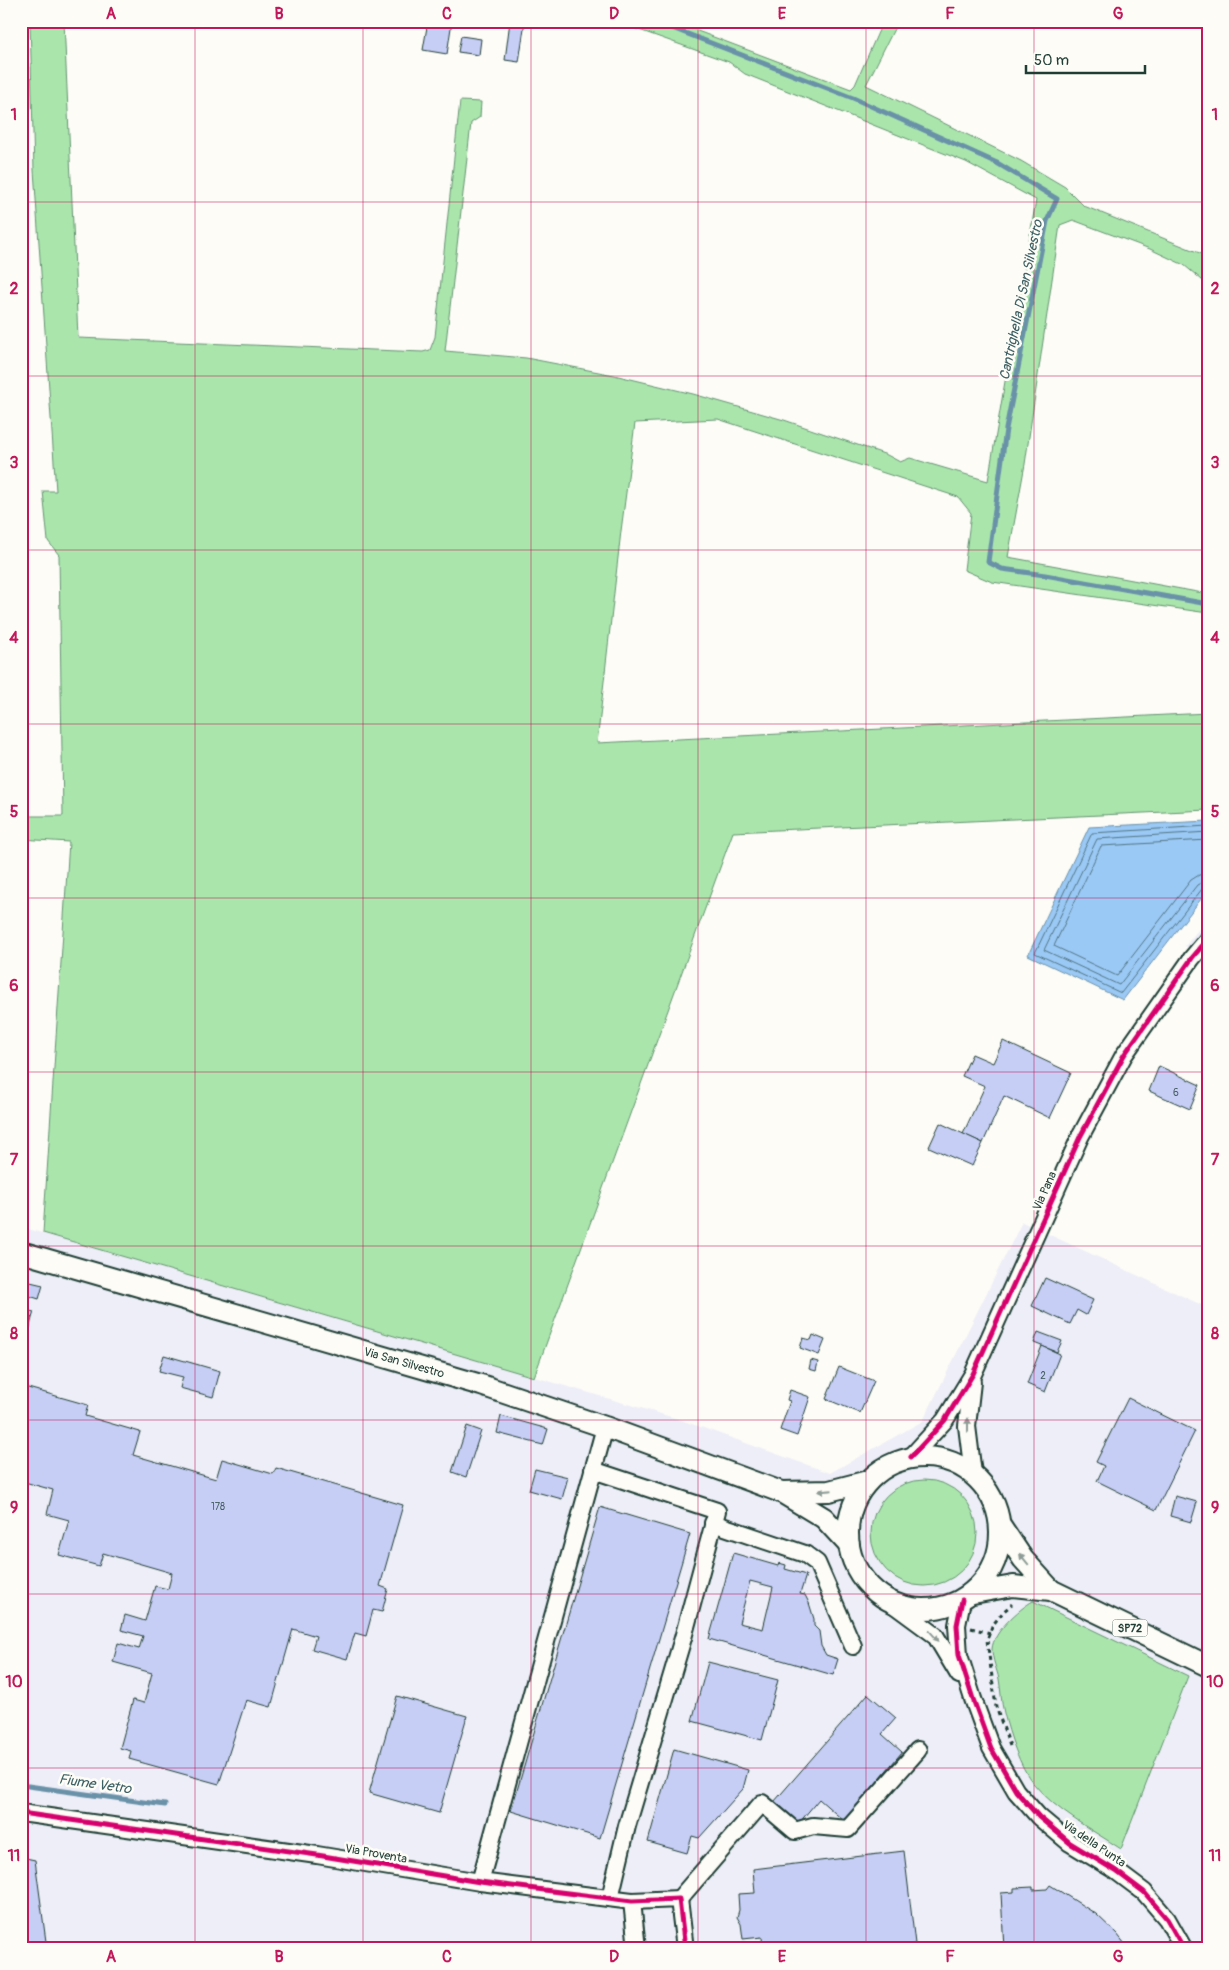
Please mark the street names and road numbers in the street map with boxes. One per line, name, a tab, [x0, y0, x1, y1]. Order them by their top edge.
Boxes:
street label: Via Pana	[1030, 1169, 1060, 1213]
street label: Via San Silvestro	[362, 1344, 447, 1382]
road number: SP72	[1112, 1620, 1148, 1636]
street label: Via della Punta	[1060, 1817, 1129, 1871]
street label: Via Proventa	[344, 1841, 409, 1867]

